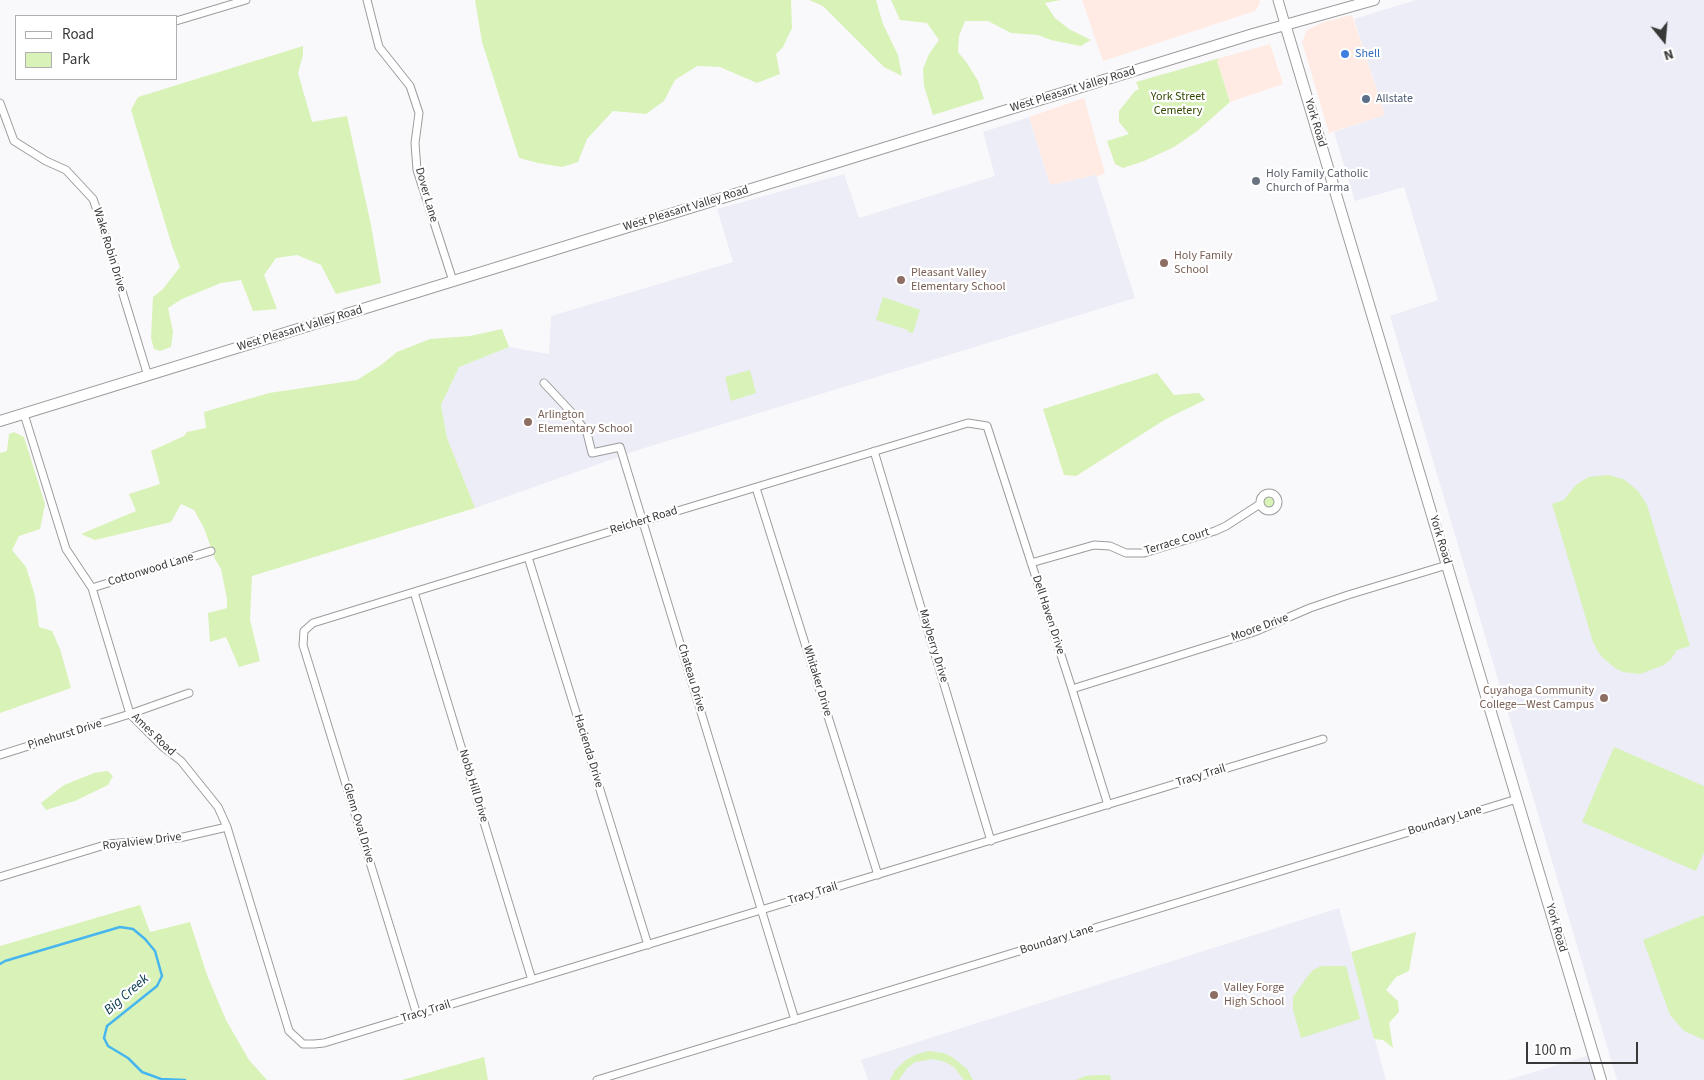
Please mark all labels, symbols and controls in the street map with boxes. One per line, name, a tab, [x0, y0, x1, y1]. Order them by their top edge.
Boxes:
legend	[15, 15, 178, 80]
north arrow	[1639, 15, 1689, 65]
text: Road	[62, 24, 94, 45]
text: N	[1661, 43, 1676, 65]
place label: Shell	[1355, 47, 1380, 61]
marker: Shell	[1339, 48, 1351, 60]
text: Park	[62, 49, 90, 70]
street label: West Pleasant Valley Road	[1009, 64, 1137, 116]
park label: York Street Cemetery	[1151, 90, 1205, 118]
place label: Allstate	[1376, 92, 1413, 106]
marker: Allstate	[1360, 93, 1372, 105]
street label: York Road	[1301, 97, 1329, 149]
street label: Dover Lane	[411, 166, 441, 224]
place label: Holy Family Catholic Church of Parma	[1266, 167, 1368, 195]
marker: Holy Family Catholic Church of Parma	[1250, 175, 1262, 187]
street label: West Pleasant Valley Road	[622, 183, 750, 235]
street label: Wake Robin Drive	[89, 206, 129, 294]
place label: Holy Family School	[1174, 249, 1233, 277]
marker: Holy Family School	[1158, 257, 1170, 269]
place label: Pleasant Valley Elementary School	[911, 266, 1006, 294]
marker: Pleasant Valley Elementary School	[895, 274, 907, 286]
street label: West Pleasant Valley Road	[236, 303, 364, 355]
place label: Arlington Elementary School	[538, 408, 633, 436]
marker: Arlington Elementary School	[522, 416, 534, 428]
street label: Reichert Road	[608, 504, 680, 538]
street label: York Road	[1426, 514, 1454, 566]
street label: Terrace Court	[1143, 525, 1211, 559]
street label: Cottonwood Lane	[106, 550, 196, 590]
street label: Dell Haven Drive	[1028, 574, 1068, 656]
street label: Mayberry Drive	[915, 608, 951, 684]
street label: Moore Drive	[1229, 611, 1291, 645]
street label: Chateau Drive	[674, 642, 708, 714]
street label: Whitaker Drive	[799, 644, 835, 718]
place label: Cuyahoga Community College—West Campus	[1480, 684, 1594, 712]
marker: Cuyahoga Community College—West Campus	[1598, 692, 1610, 704]
street label: Ames Road	[128, 711, 178, 759]
street label: Hacienda Drive	[570, 713, 606, 789]
street label: Pinehurst Drive	[26, 717, 104, 753]
street label: Nobb Hill Drive	[455, 748, 491, 824]
street label: Tracy Trail	[1174, 762, 1228, 790]
street label: Glenn Oval Drive	[339, 781, 377, 865]
street label: Boundary Lane	[1406, 803, 1484, 839]
street label: Royalview Drive	[102, 830, 182, 854]
street label: Tracy Trail	[786, 880, 840, 908]
street label: York Road	[1542, 902, 1570, 954]
street label: Boundary Lane	[1018, 922, 1096, 958]
water label: Big Creek	[101, 971, 153, 1019]
place label: Valley Forge High School	[1224, 981, 1284, 1009]
marker: Valley Forge High School	[1208, 989, 1220, 1001]
street label: Tracy Trail	[399, 998, 453, 1026]
scale bar	[1529, 1032, 1642, 1064]
text: 100 m	[1534, 1040, 1572, 1061]

